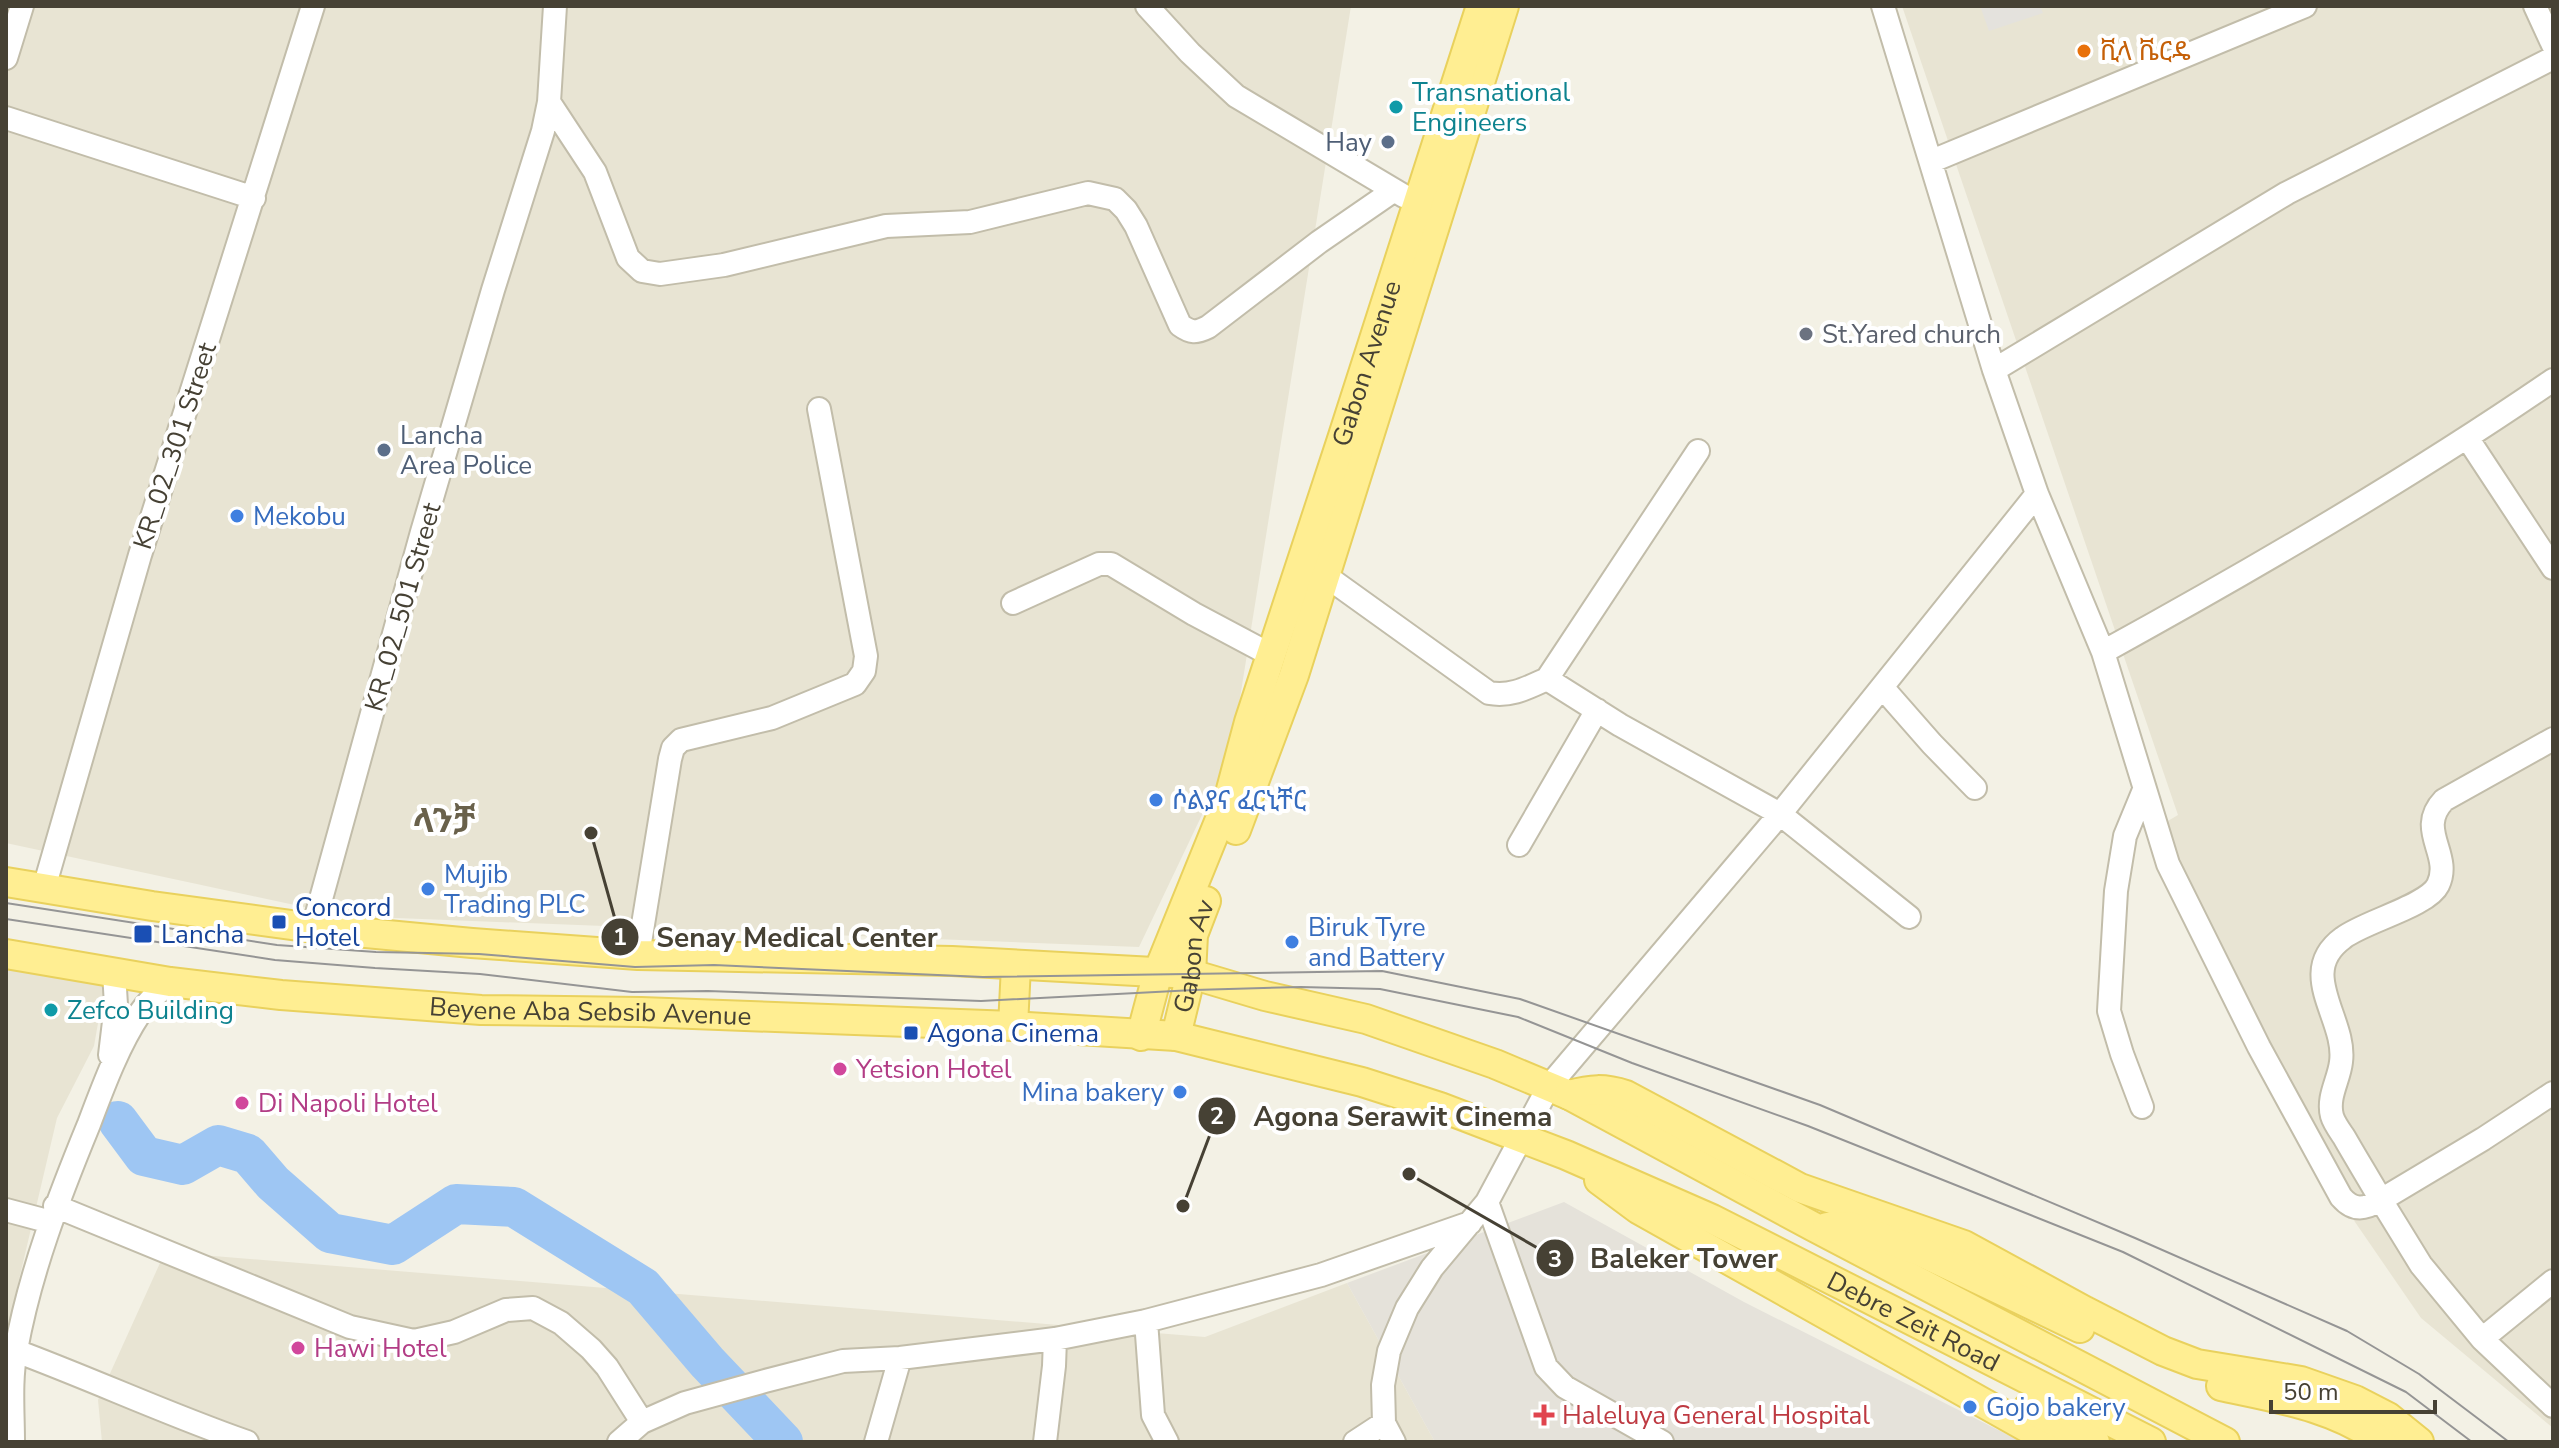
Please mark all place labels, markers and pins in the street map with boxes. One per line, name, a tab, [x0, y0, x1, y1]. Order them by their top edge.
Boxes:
place label: ቪላ ቬርዴ	[2100, 34, 2191, 69]
marker: ቪላ ቬርዴ	[2075, 42, 2093, 60]
place label: Transnational Engineers	[1412, 75, 1571, 140]
marker: Transnational Engineers	[1387, 98, 1405, 116]
place label: Hay	[1325, 125, 1373, 160]
marker: Hay	[1379, 133, 1397, 151]
place label: St.Yared church	[1822, 317, 2001, 352]
marker: St.Yared church	[1797, 325, 1815, 343]
place label: Lancha Area Police	[400, 418, 532, 483]
marker: Lancha Area Police	[375, 441, 393, 459]
place label: Mekobu	[253, 499, 346, 534]
marker: Mekobu	[228, 507, 246, 525]
place label: ሶልያና ፈርኒቸር	[1172, 783, 1306, 818]
marker: ሶልያና ፈርኒቸር	[1147, 791, 1165, 809]
place label: Mujib Trading PLC	[444, 857, 586, 922]
marker: Mujib Trading PLC	[419, 880, 437, 898]
place label: Concord Hotel	[295, 890, 391, 955]
place label: Biruk Tyre and Battery	[1308, 910, 1445, 975]
callout: Senay Medical Center	[600, 911, 953, 963]
marker: Concord Hotel	[270, 913, 288, 931]
place label: Lancha	[161, 917, 244, 952]
marker: Lancha	[132, 923, 154, 945]
marker: Biruk Tyre and Battery	[1283, 933, 1301, 951]
place label: Zefco Building	[67, 993, 234, 1028]
marker: Zefco Building	[42, 1001, 60, 1019]
place label: Agona Cinema	[927, 1016, 1099, 1051]
marker: Agona Cinema	[902, 1024, 920, 1042]
place label: Yetsion Hotel	[855, 1052, 1012, 1087]
marker: Yetsion Hotel	[831, 1060, 849, 1078]
place label: Mina bakery	[1022, 1075, 1165, 1110]
marker: Mina bakery	[1171, 1083, 1189, 1101]
place label: Di Napoli Hotel	[258, 1086, 438, 1121]
callout: Agona Serawit Cinema	[1197, 1090, 1568, 1142]
marker: Di Napoli Hotel	[233, 1094, 251, 1112]
callout: Baleker Tower	[1535, 1232, 1794, 1284]
place label: Hawi Hotel	[314, 1331, 447, 1366]
marker: Hawi Hotel	[289, 1339, 307, 1357]
place label: Gojo bakery	[1986, 1390, 2126, 1425]
place label: Haleluya General Hospital	[1562, 1398, 1870, 1433]
marker: Gojo bakery	[1961, 1398, 1979, 1416]
marker: Haleluya General Hospital	[1533, 1404, 1555, 1426]

